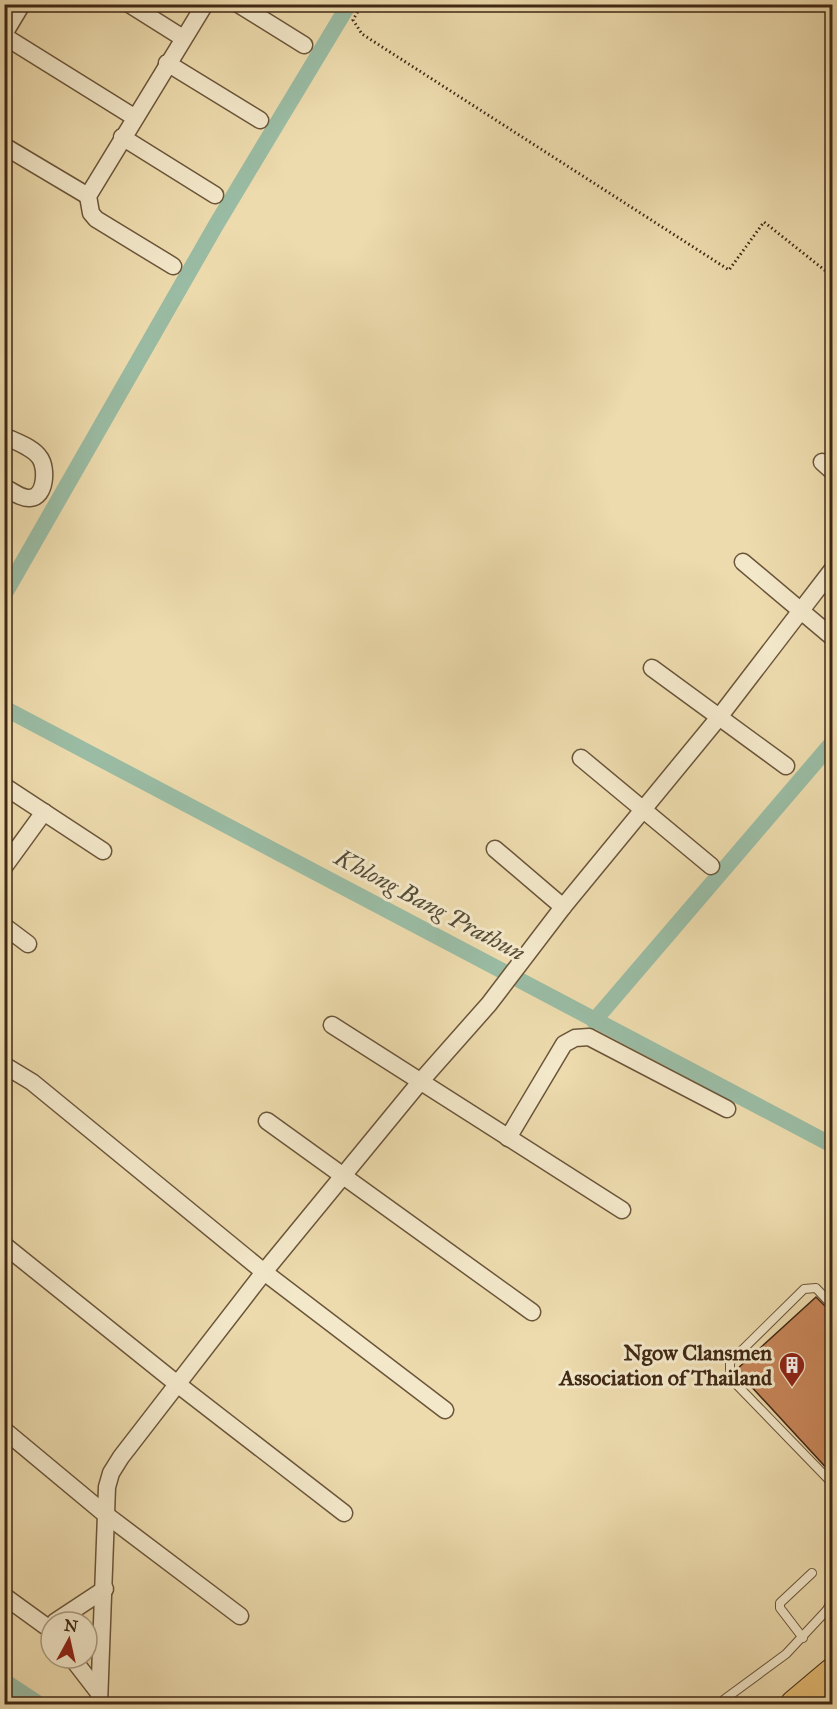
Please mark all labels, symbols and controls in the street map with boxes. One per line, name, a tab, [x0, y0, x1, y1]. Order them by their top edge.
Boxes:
water label: Khlong Bang Prathun	[329, 842, 531, 968]
place label: Ngow Clansmen Association of Thailand	[557, 1339, 773, 1391]
building icon: Ngow Clansmen Association of Thailand	[777, 1350, 807, 1388]
north arrow	[39, 1610, 99, 1670]
text: N	[63, 1615, 79, 1636]

